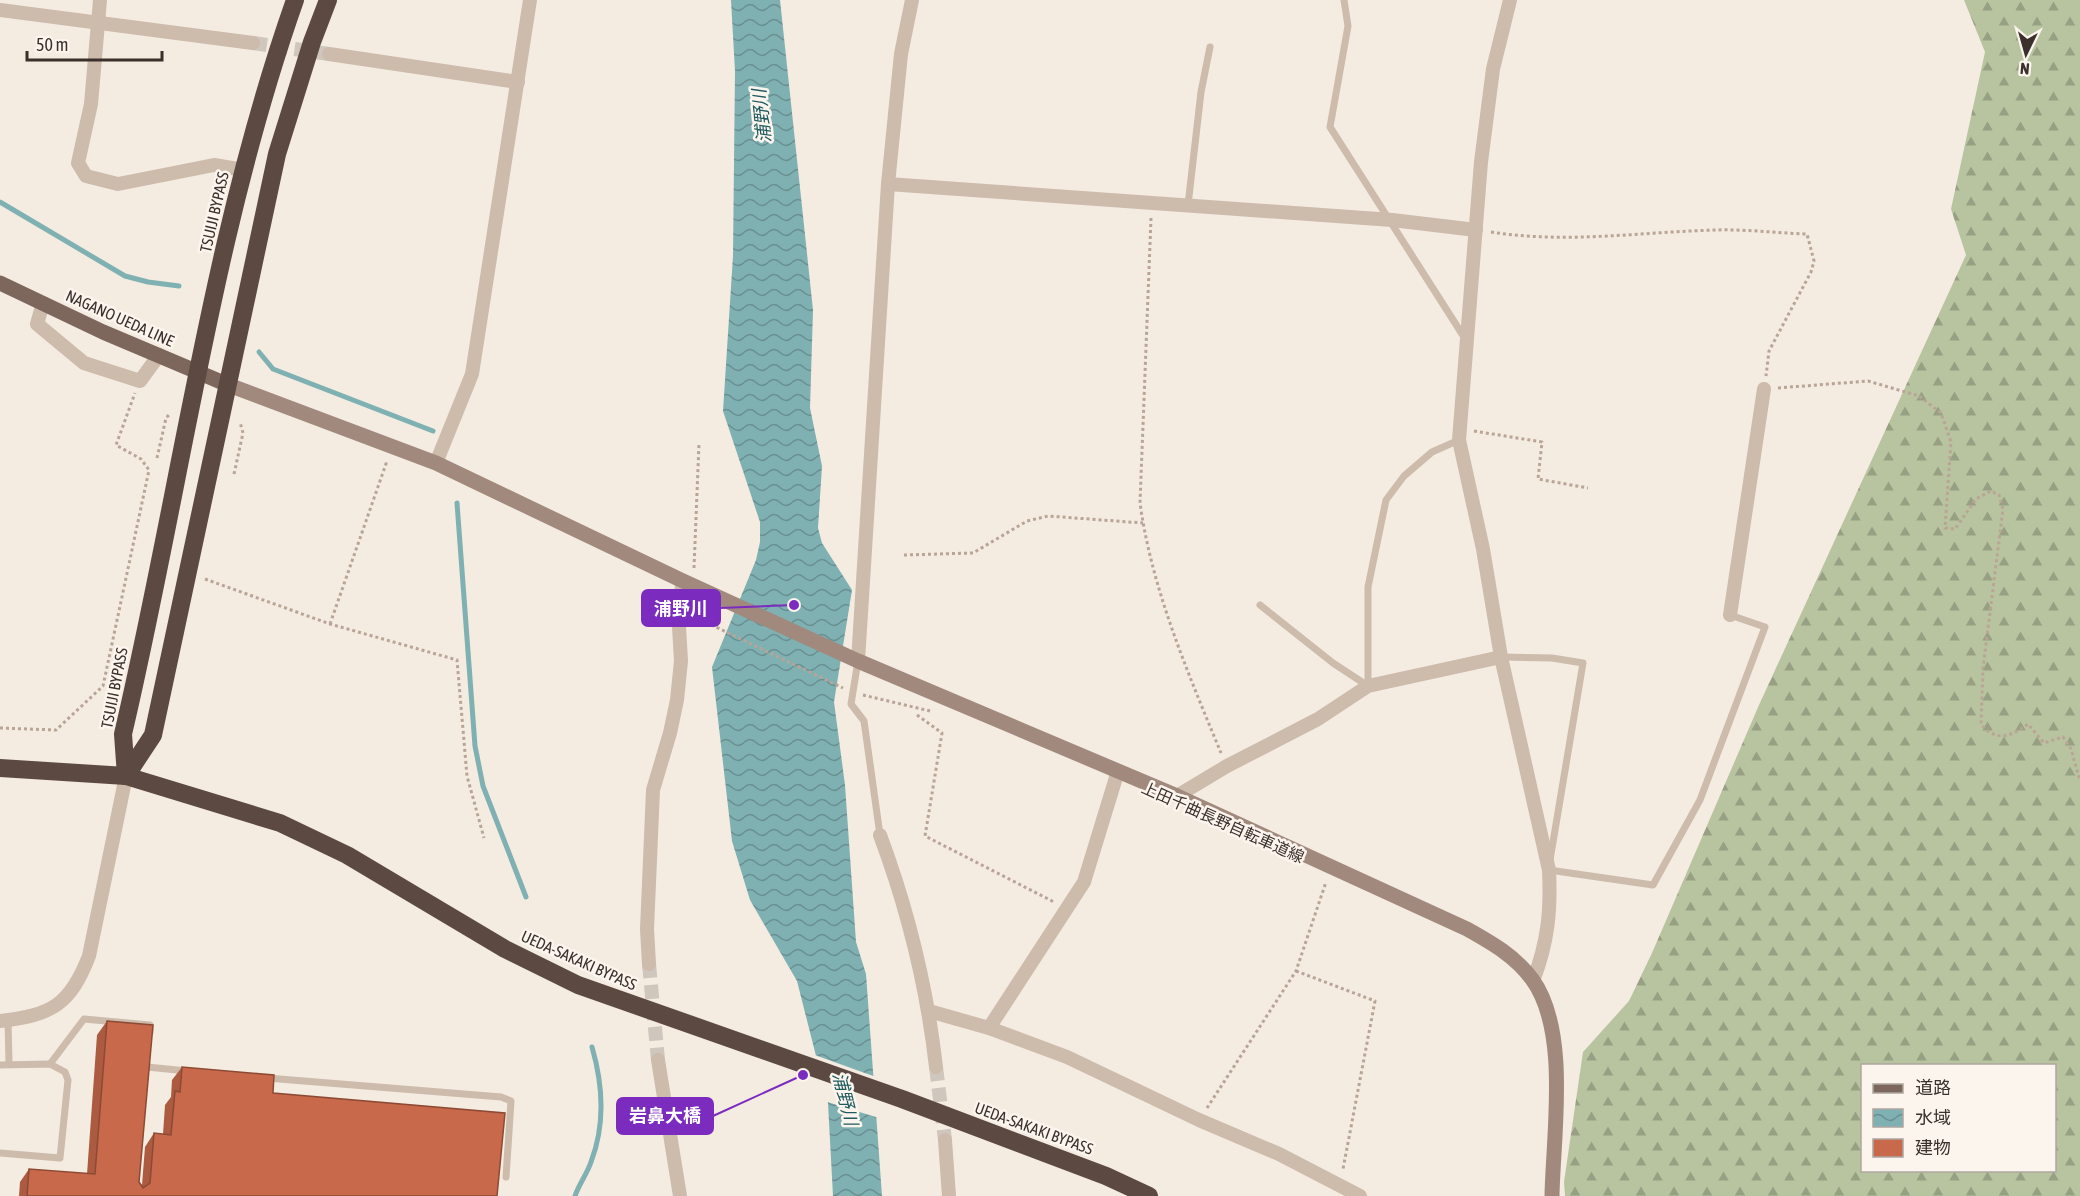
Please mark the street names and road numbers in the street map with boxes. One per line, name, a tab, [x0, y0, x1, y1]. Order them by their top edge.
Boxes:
street label: TSUIJI BYPASS	[196, 170, 232, 254]
street label: NAGANO UEDA LINE	[63, 286, 177, 350]
street label: TSUIJI BYPASS	[97, 646, 131, 730]
street label: 上田千曲長野自転車道線	[1139, 778, 1307, 866]
street label: UEDA-SAKAKI BYPASS	[518, 926, 640, 994]
street label: UEDA-SAKAKI BYPASS	[972, 1098, 1096, 1158]

